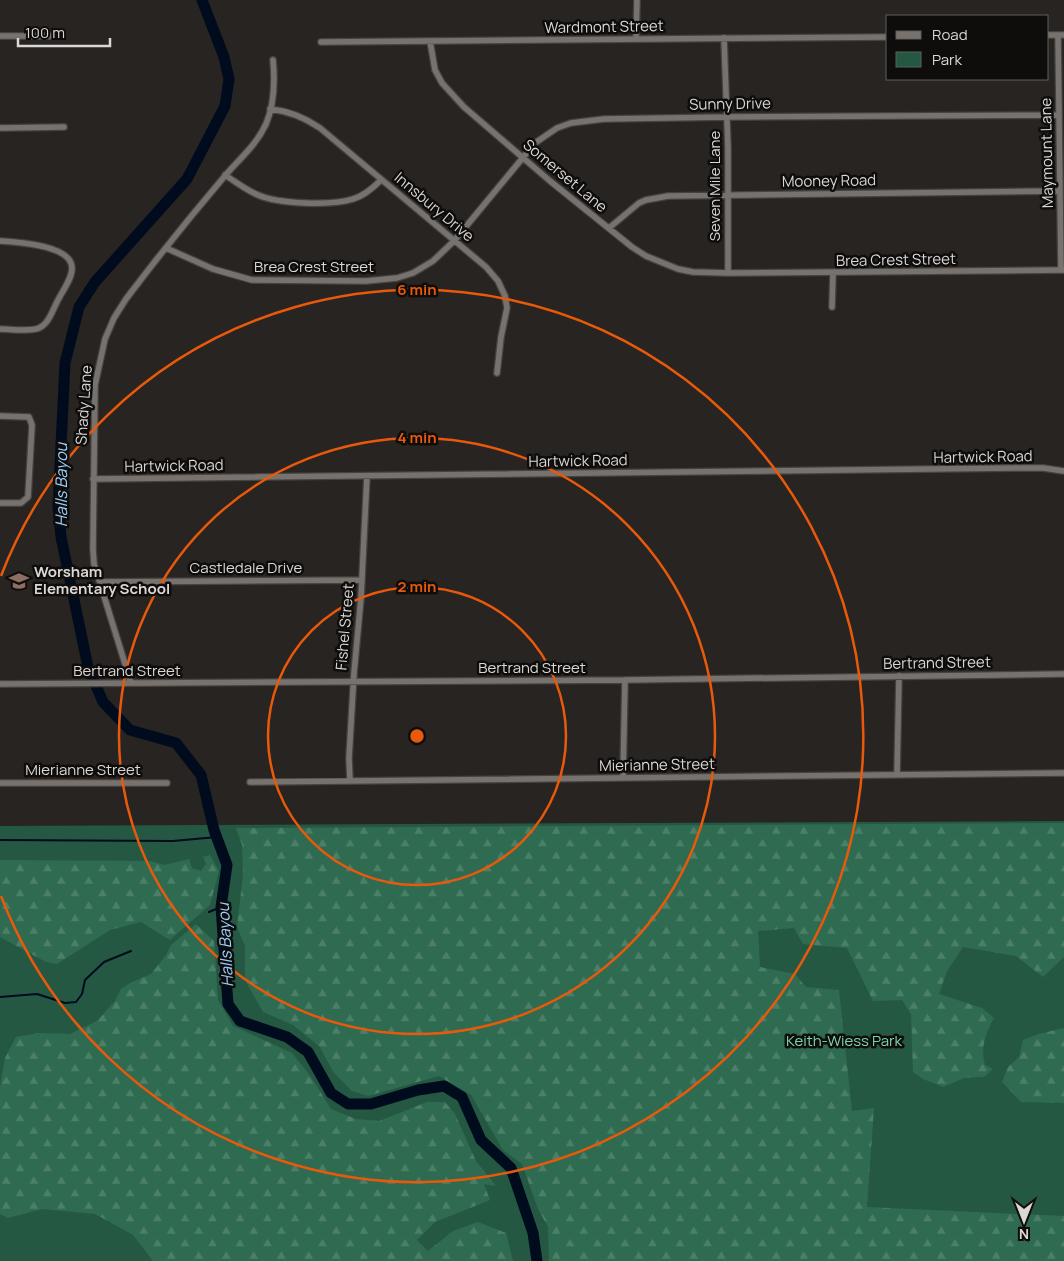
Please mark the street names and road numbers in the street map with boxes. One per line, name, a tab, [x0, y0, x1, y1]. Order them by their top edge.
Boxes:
street label: Wardmont Street	[544, 15, 664, 38]
street label: Sunny Drive	[689, 92, 771, 115]
street label: Maymount Lane	[1035, 97, 1058, 208]
street label: Seven Mile Lane	[704, 131, 725, 241]
street label: Somerset Lane	[519, 134, 612, 217]
street label: Innsbury Drive	[390, 167, 479, 246]
street label: Mooney Road	[782, 169, 876, 192]
street label: Brea Crest Street	[836, 248, 956, 271]
street label: Brea Crest Street	[254, 256, 374, 277]
street label: Shady Lane	[70, 364, 97, 446]
street label: Hartwick Road	[933, 445, 1033, 468]
street label: Hartwick Road	[528, 449, 628, 472]
street label: Hartwick Road	[124, 454, 224, 477]
street label: Castledale Drive	[190, 557, 303, 578]
street label: Fishel Street	[330, 583, 359, 671]
street label: Bertrand Street	[883, 651, 991, 674]
street label: Bertrand Street	[478, 657, 586, 678]
street label: Bertrand Street	[73, 660, 181, 681]
street label: Mierianne Street	[599, 753, 715, 776]
street label: Mierianne Street	[25, 759, 141, 780]

